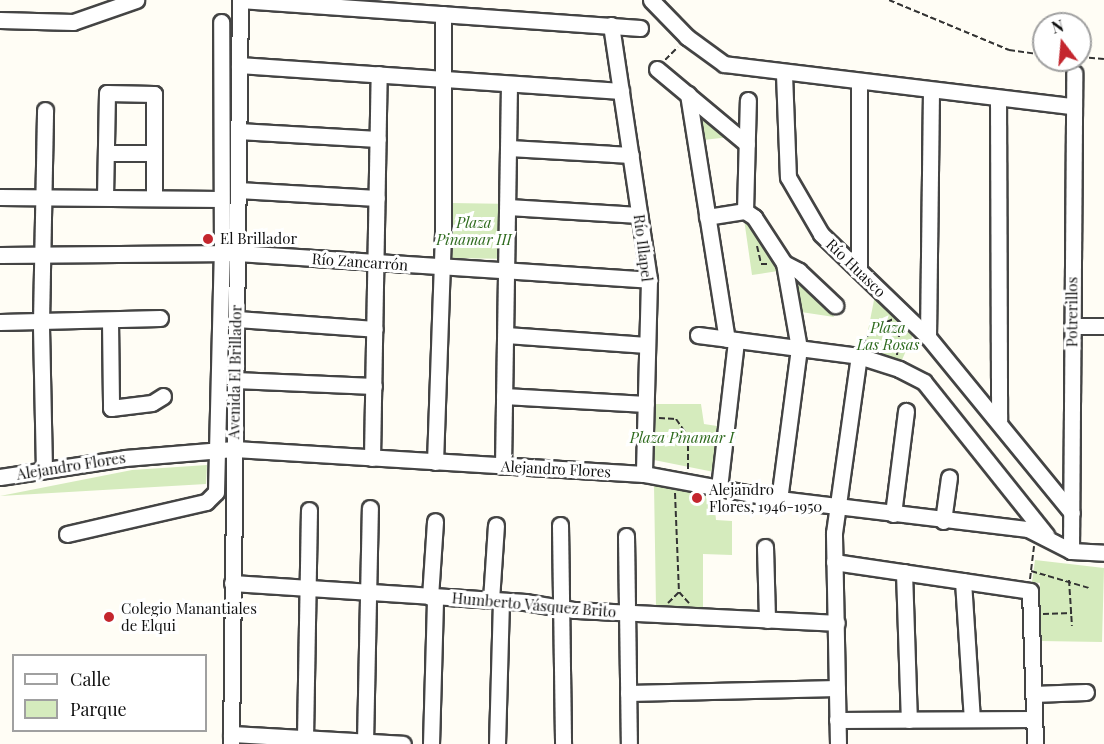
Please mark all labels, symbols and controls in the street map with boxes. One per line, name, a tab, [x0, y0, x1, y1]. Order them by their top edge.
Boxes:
north arrow	[1032, 12, 1092, 72]
text: N	[1049, 14, 1066, 38]
park label: Plaza Pinamar III	[436, 213, 512, 248]
street label: Río Illapel	[630, 213, 656, 283]
place label: El Brillador	[220, 230, 297, 248]
marker: El Brillador	[201, 232, 215, 246]
street label: Río Huasco	[823, 235, 889, 301]
street label: Río Zancarrón	[311, 250, 409, 274]
street label: Potrerillos	[1063, 277, 1081, 347]
street label: Avenida El Brillador	[225, 305, 245, 439]
park label: Plaza Las Rosas	[857, 318, 919, 353]
park label: Plaza Pinamar I	[630, 429, 734, 447]
street label: Alejandro Flores	[15, 448, 127, 484]
street label: Alejandro Flores	[501, 457, 611, 481]
place label: Alejandro Flores, 1946-1950	[709, 480, 822, 515]
marker: Alejandro Flores, 1946-1950	[690, 491, 704, 505]
street label: Humberto Vásquez Brito	[451, 589, 617, 621]
place label: Colegio Manantiales de Elqui	[121, 599, 257, 634]
marker: Colegio Manantiales de Elqui	[102, 610, 116, 624]
legend	[12, 654, 207, 732]
text: Calle	[70, 667, 111, 691]
text: Parque	[70, 697, 127, 721]

